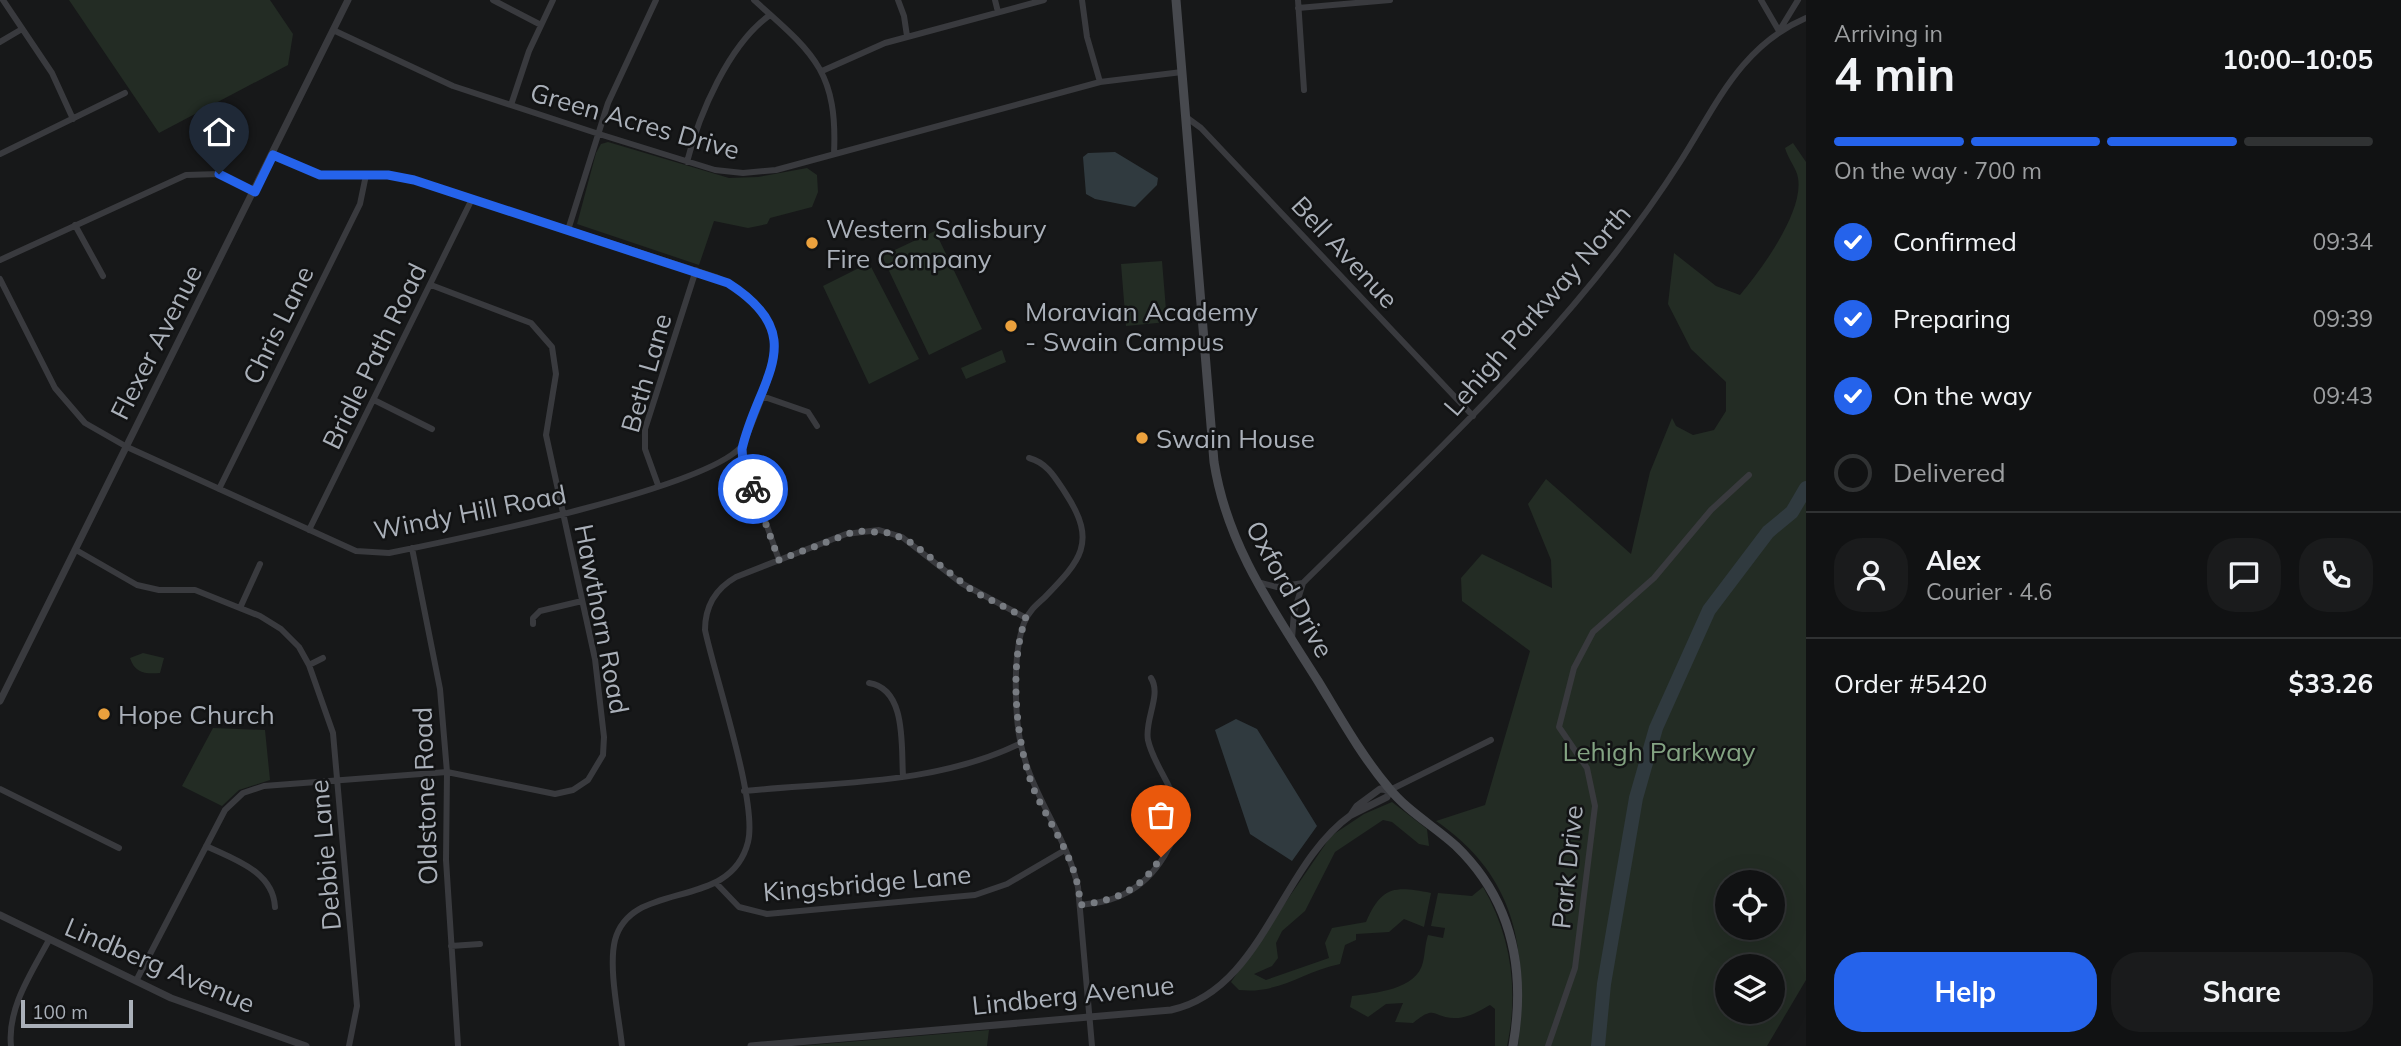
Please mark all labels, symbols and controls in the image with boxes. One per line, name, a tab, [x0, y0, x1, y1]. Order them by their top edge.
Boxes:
text: Arriving in	[1834, 19, 1943, 48]
text: 10:00–10:05	[2222, 43, 2373, 76]
text: 4 min	[1834, 45, 1955, 103]
street label: Green Acres Drive	[526, 75, 744, 167]
pin	[189, 102, 249, 174]
icon: home	[200, 113, 238, 151]
text: On the way · 700 m	[1834, 156, 2042, 185]
street label: Bell Avenue	[1285, 189, 1405, 315]
street label: Lehigh Parkway North	[1436, 198, 1638, 422]
place label: Western Salisbury Fire Company	[826, 212, 1047, 275]
icon: check	[1834, 223, 1872, 261]
text: Confirmed	[1893, 225, 2017, 258]
text: 09:34	[2313, 227, 2373, 256]
marker: Western Salisbury Fire Company	[804, 235, 820, 251]
street label: Bridle Path Road	[315, 258, 433, 454]
street label: Flexer Avenue	[103, 259, 209, 425]
street label: Chris Lane	[235, 260, 321, 390]
place label: Moravian Academy - Swain Campus	[1025, 295, 1258, 358]
icon: check	[1834, 300, 1872, 338]
text: Preparing	[1893, 302, 2011, 335]
text: 09:39	[2313, 304, 2373, 333]
street label: Beth Lane	[613, 310, 679, 436]
marker: Moravian Academy - Swain Campus	[1003, 318, 1019, 334]
icon: check	[1834, 377, 1872, 415]
text: On the way	[1893, 379, 2032, 412]
text: 09:43	[2313, 381, 2373, 410]
place label: Swain House	[1156, 422, 1315, 455]
marker: Swain House	[1134, 430, 1150, 446]
courier	[718, 454, 788, 524]
text: Delivered	[1893, 456, 2006, 489]
icon: bike	[734, 470, 772, 508]
street label: Windy Hill Road	[371, 477, 569, 547]
street label: Oxford Drive	[1239, 515, 1341, 663]
street label: Hawthorn Road	[567, 521, 637, 717]
button: person	[1834, 538, 1908, 612]
button: chat	[2207, 538, 2281, 612]
button: phone	[2299, 538, 2373, 612]
text: Alex	[1926, 544, 1981, 577]
text: Courier · 4.6	[1926, 577, 2052, 606]
text: Order #5420	[1834, 667, 1987, 700]
text: $33.26	[2289, 667, 2373, 700]
place label: Hope Church	[118, 698, 275, 731]
marker: Hope Church	[96, 706, 112, 722]
street label: Oldstone Road	[405, 706, 445, 886]
park label: Lehigh Parkway	[1562, 735, 1756, 768]
street label: Debbie Lane	[302, 778, 348, 932]
pin	[1131, 785, 1191, 857]
icon: bag	[1142, 796, 1180, 834]
street label: Park Drive	[1544, 803, 1590, 931]
street label: Kingsbridge Lane	[761, 857, 973, 909]
map controls	[1715, 870, 1785, 1024]
button: locate	[1715, 870, 1785, 940]
street label: Lindberg Avenue	[60, 910, 260, 1020]
button: Help	[1834, 952, 2097, 1032]
button: Share	[2111, 952, 2373, 1032]
button: layers	[1715, 954, 1785, 1024]
street label: Lindberg Avenue	[970, 968, 1176, 1022]
scale bar	[21, 997, 133, 1029]
text: 100 m	[32, 1000, 88, 1024]

